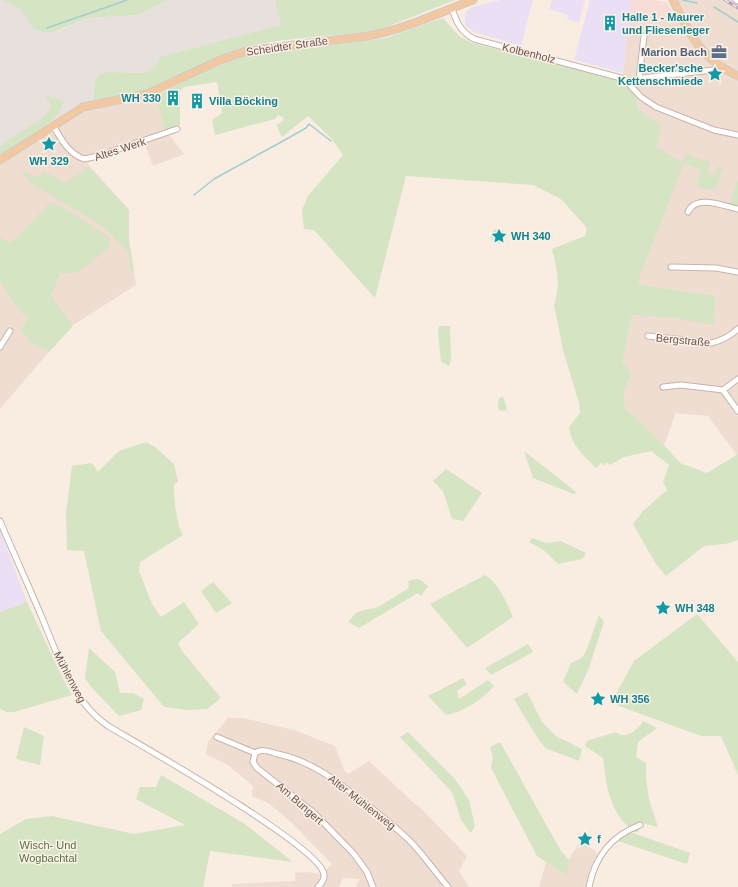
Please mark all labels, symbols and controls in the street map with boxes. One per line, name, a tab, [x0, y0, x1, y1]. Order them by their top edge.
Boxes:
place label: Halle 1 - Maurer und Fliesenleger	[622, 11, 710, 36]
building icon: Halle 1 - Maurer und Fliesenleger	[601, 14, 619, 32]
street label: Scheidter Straße	[245, 34, 329, 58]
street label: Kolbenholz	[501, 41, 557, 65]
office icon: Marion Bach	[710, 43, 728, 61]
place label: Marion Bach	[641, 46, 707, 58]
place label: Becker'sche Kettenschmiede	[618, 62, 703, 87]
place icon: Becker'sche Kettenschmiede	[706, 65, 724, 83]
building icon: WH 330	[164, 89, 182, 107]
place label: WH 330	[121, 92, 161, 104]
building icon: Villa Böcking	[188, 92, 206, 110]
place label: Villa Böcking	[209, 95, 278, 107]
place icon: WH 329	[40, 135, 58, 153]
street label: Altes Werk	[93, 135, 148, 163]
place label: WH 329	[29, 155, 69, 167]
place icon: WH 340	[490, 227, 508, 245]
place label: WH 340	[511, 230, 551, 242]
street label: Bergstraße	[655, 332, 711, 348]
place icon: WH 348	[654, 599, 672, 617]
place label: WH 348	[675, 602, 715, 614]
street label: Mühlenweg	[51, 649, 89, 705]
place icon: WH 356	[589, 690, 607, 708]
place label: WH 356	[610, 693, 650, 705]
street label: Alter Mühlenweg	[326, 772, 398, 832]
street label: Am Bungert	[274, 779, 326, 827]
place icon: f	[576, 830, 594, 848]
place label: f	[597, 833, 601, 845]
park label: Wisch- Und Wogbachtal	[19, 839, 77, 864]

